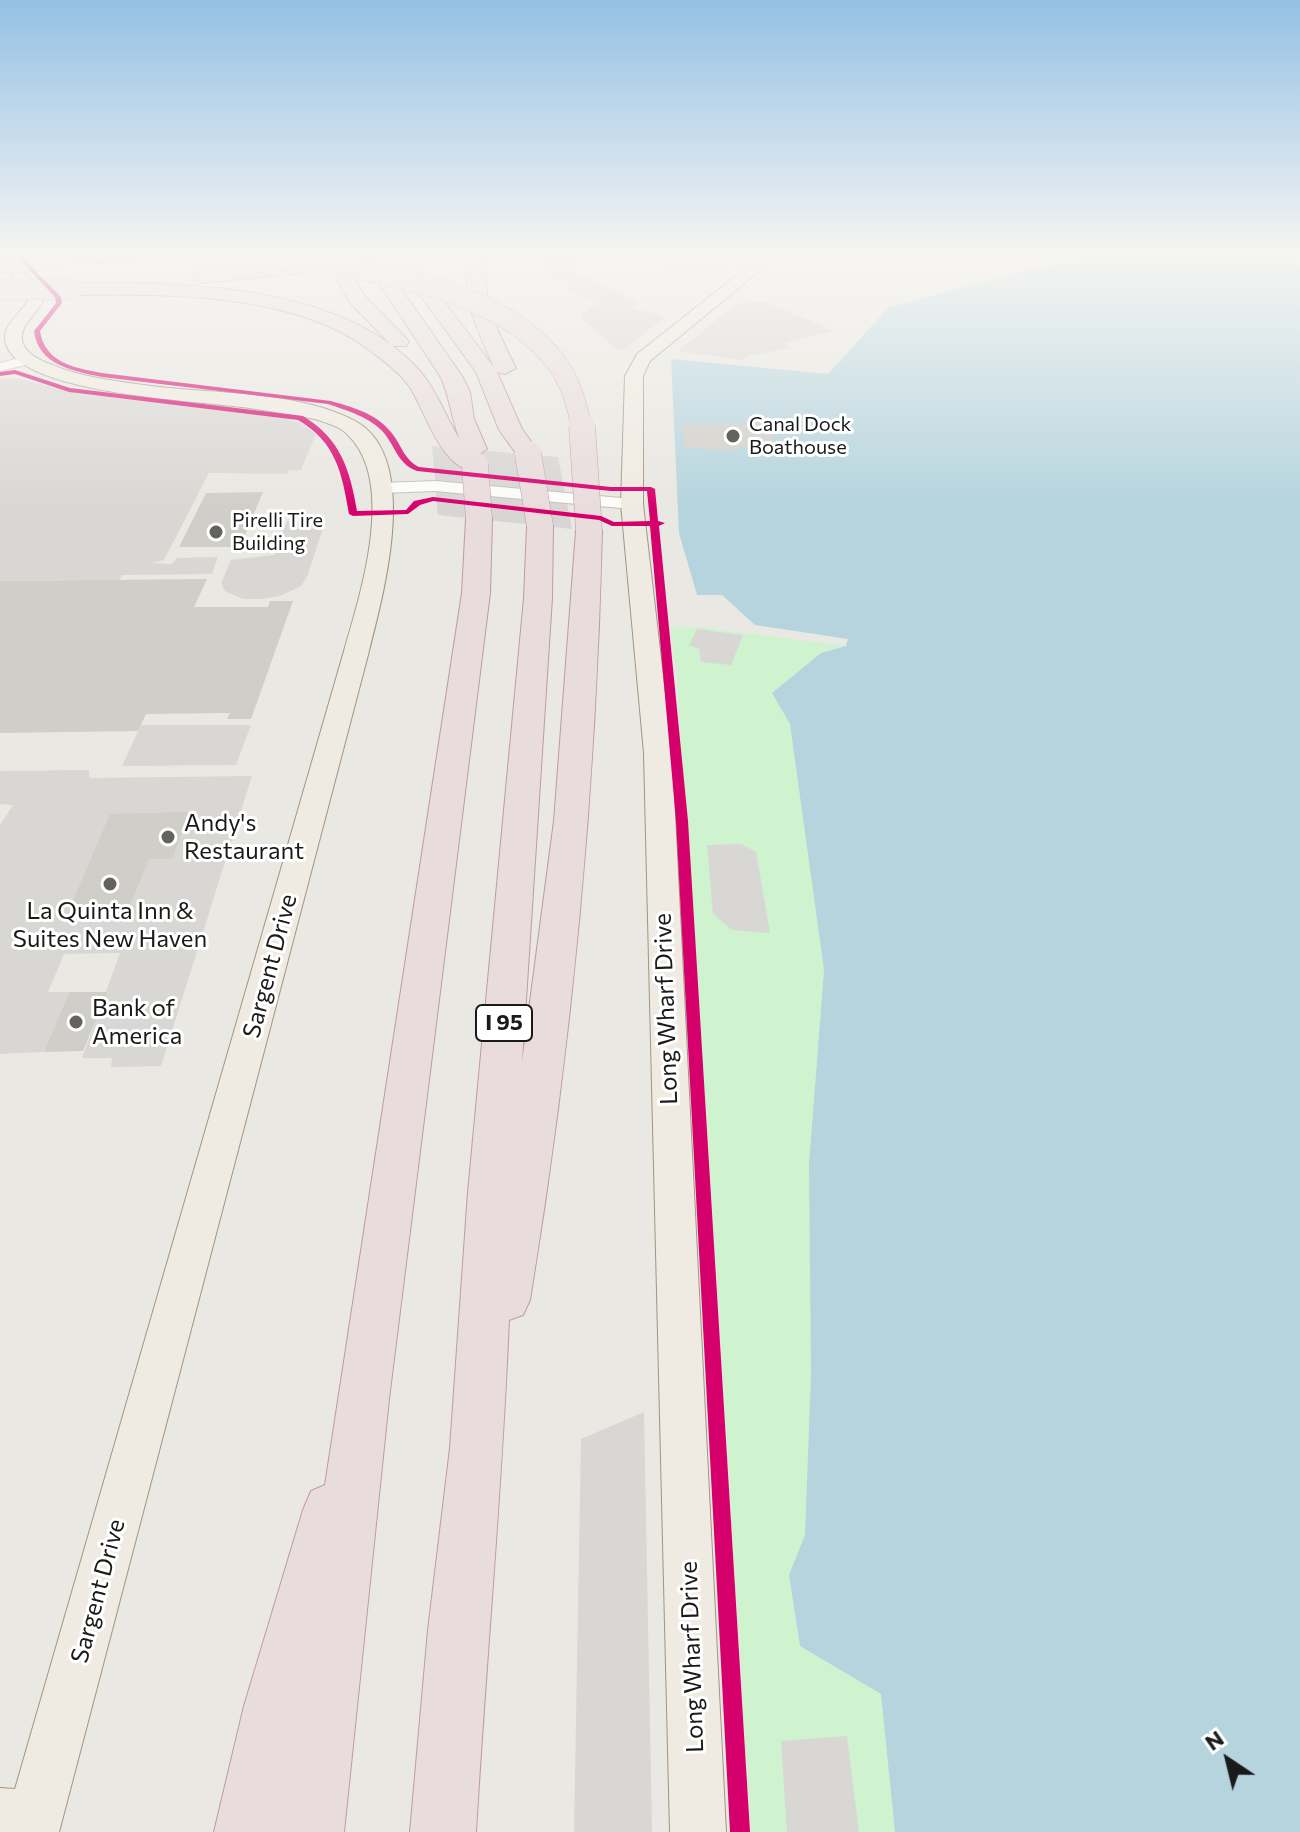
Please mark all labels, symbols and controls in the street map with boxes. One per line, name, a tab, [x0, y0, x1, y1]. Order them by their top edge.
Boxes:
place label: Canal Dock Boathouse	[749, 412, 851, 459]
marker: Canal Dock Boathouse	[724, 427, 742, 445]
place label: Pirelli Tire Building	[232, 508, 323, 555]
marker: Pirelli Tire Building	[207, 523, 225, 541]
place label: Andy's Restaurant	[184, 809, 304, 865]
marker: Andy's Restaurant	[159, 828, 177, 846]
marker: La Quinta Inn & Suites New Haven	[101, 875, 119, 893]
street label: Sargent Drive	[237, 891, 303, 1041]
place label: La Quinta Inn & Suites New Haven	[13, 897, 207, 953]
street label: Long Wharf Drive	[648, 913, 684, 1105]
place label: Bank of America	[92, 994, 182, 1050]
road number: I 95	[476, 1005, 532, 1041]
marker: Bank of America	[67, 1013, 85, 1031]
street label: Sargent Drive	[65, 1516, 131, 1666]
street label: Long Wharf Drive	[674, 1561, 710, 1753]
north arrow	[1188, 1720, 1268, 1800]
text: N	[1199, 1724, 1228, 1756]

